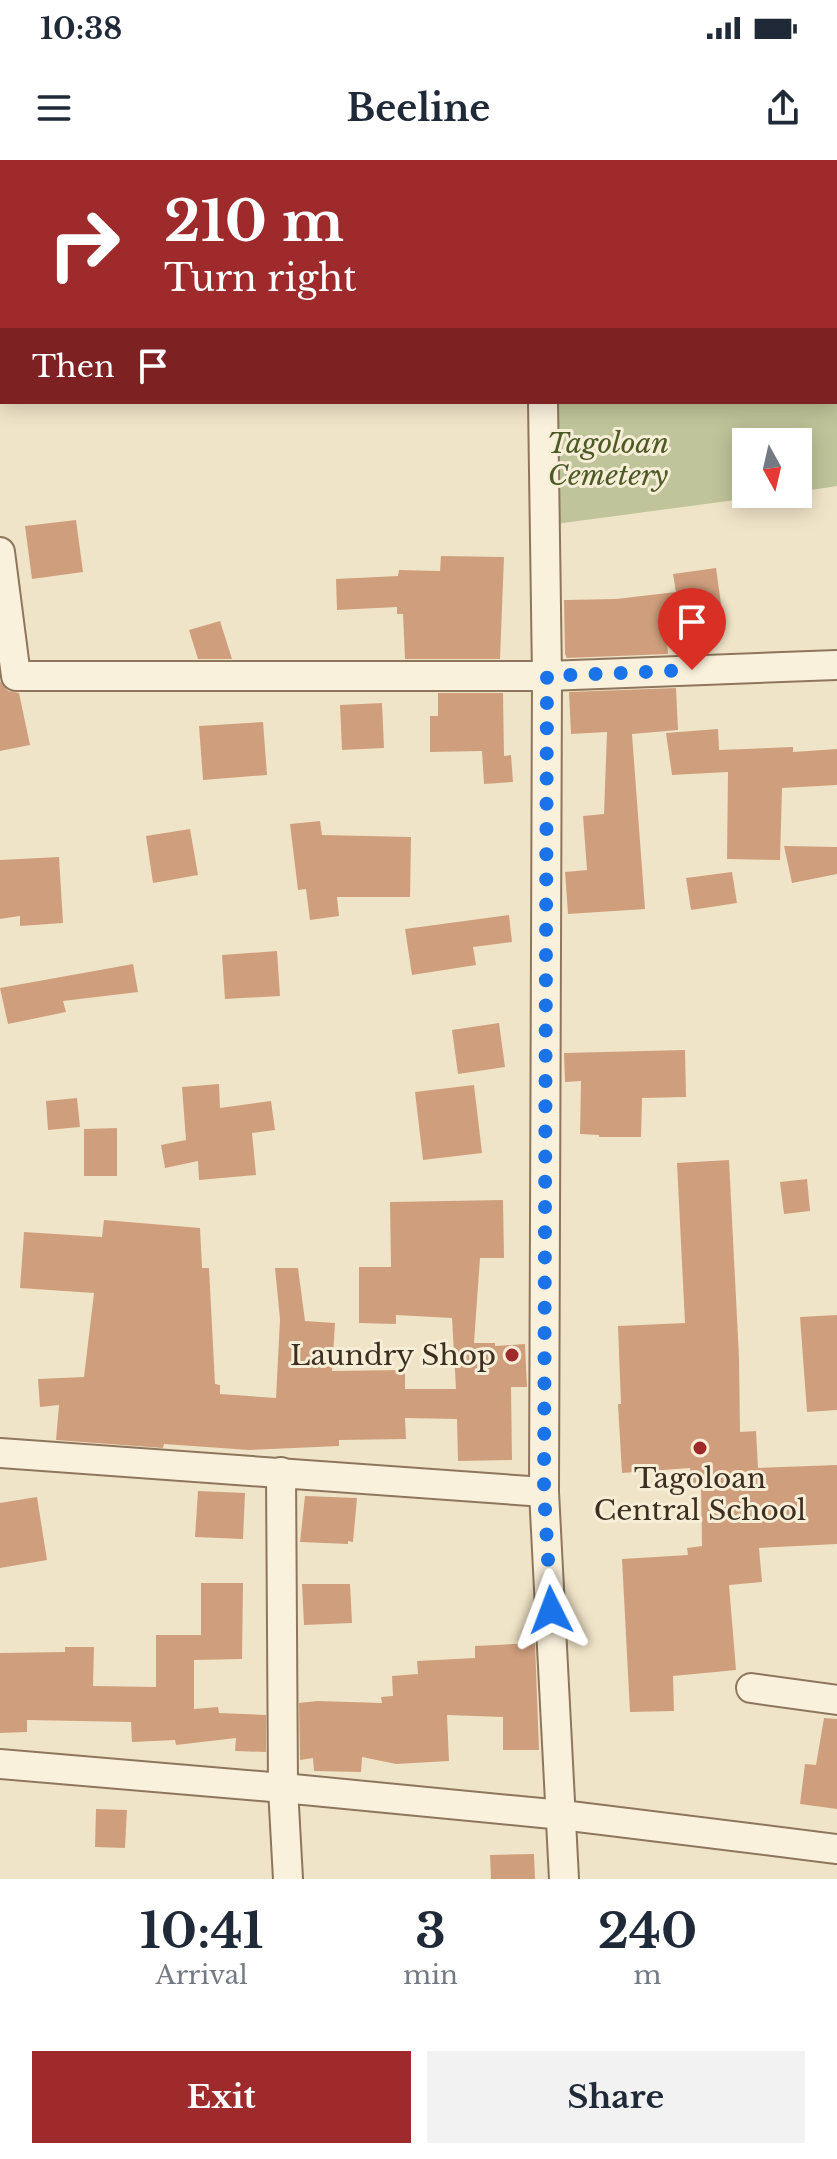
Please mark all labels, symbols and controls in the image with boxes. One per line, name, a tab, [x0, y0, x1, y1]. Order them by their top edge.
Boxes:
text: 10:38	[40, 10, 122, 47]
icon: menu	[32, 86, 76, 130]
text: Beeline	[347, 86, 490, 131]
icon: share	[761, 86, 805, 130]
text: 210 m	[164, 187, 344, 256]
icon: right	[32, 192, 136, 296]
text: Turn right	[164, 256, 357, 301]
icon: arrive	[131, 344, 175, 388]
text: Then	[32, 348, 115, 385]
park label: Tagoloan Cemetery	[547, 426, 669, 493]
north arrow	[732, 428, 812, 508]
map controls	[732, 428, 812, 508]
pin	[658, 588, 726, 670]
icon: arrive	[670, 600, 714, 644]
place label: Laundry Shop	[290, 1338, 496, 1373]
marker: Laundry Shop	[503, 1346, 521, 1364]
marker: Tagoloan Central School	[691, 1439, 709, 1457]
place label: Tagoloan Central School	[594, 1461, 806, 1528]
position arrow	[509, 1568, 593, 1652]
text: 10:41	[140, 1901, 263, 1961]
text: 3	[415, 1901, 446, 1961]
text: 240	[598, 1901, 697, 1961]
text: Arrival	[156, 1959, 248, 1991]
text: min	[403, 1959, 458, 1991]
text: m	[634, 1959, 661, 1991]
button: Exit	[32, 2051, 411, 2143]
button: Share	[427, 2051, 805, 2143]

